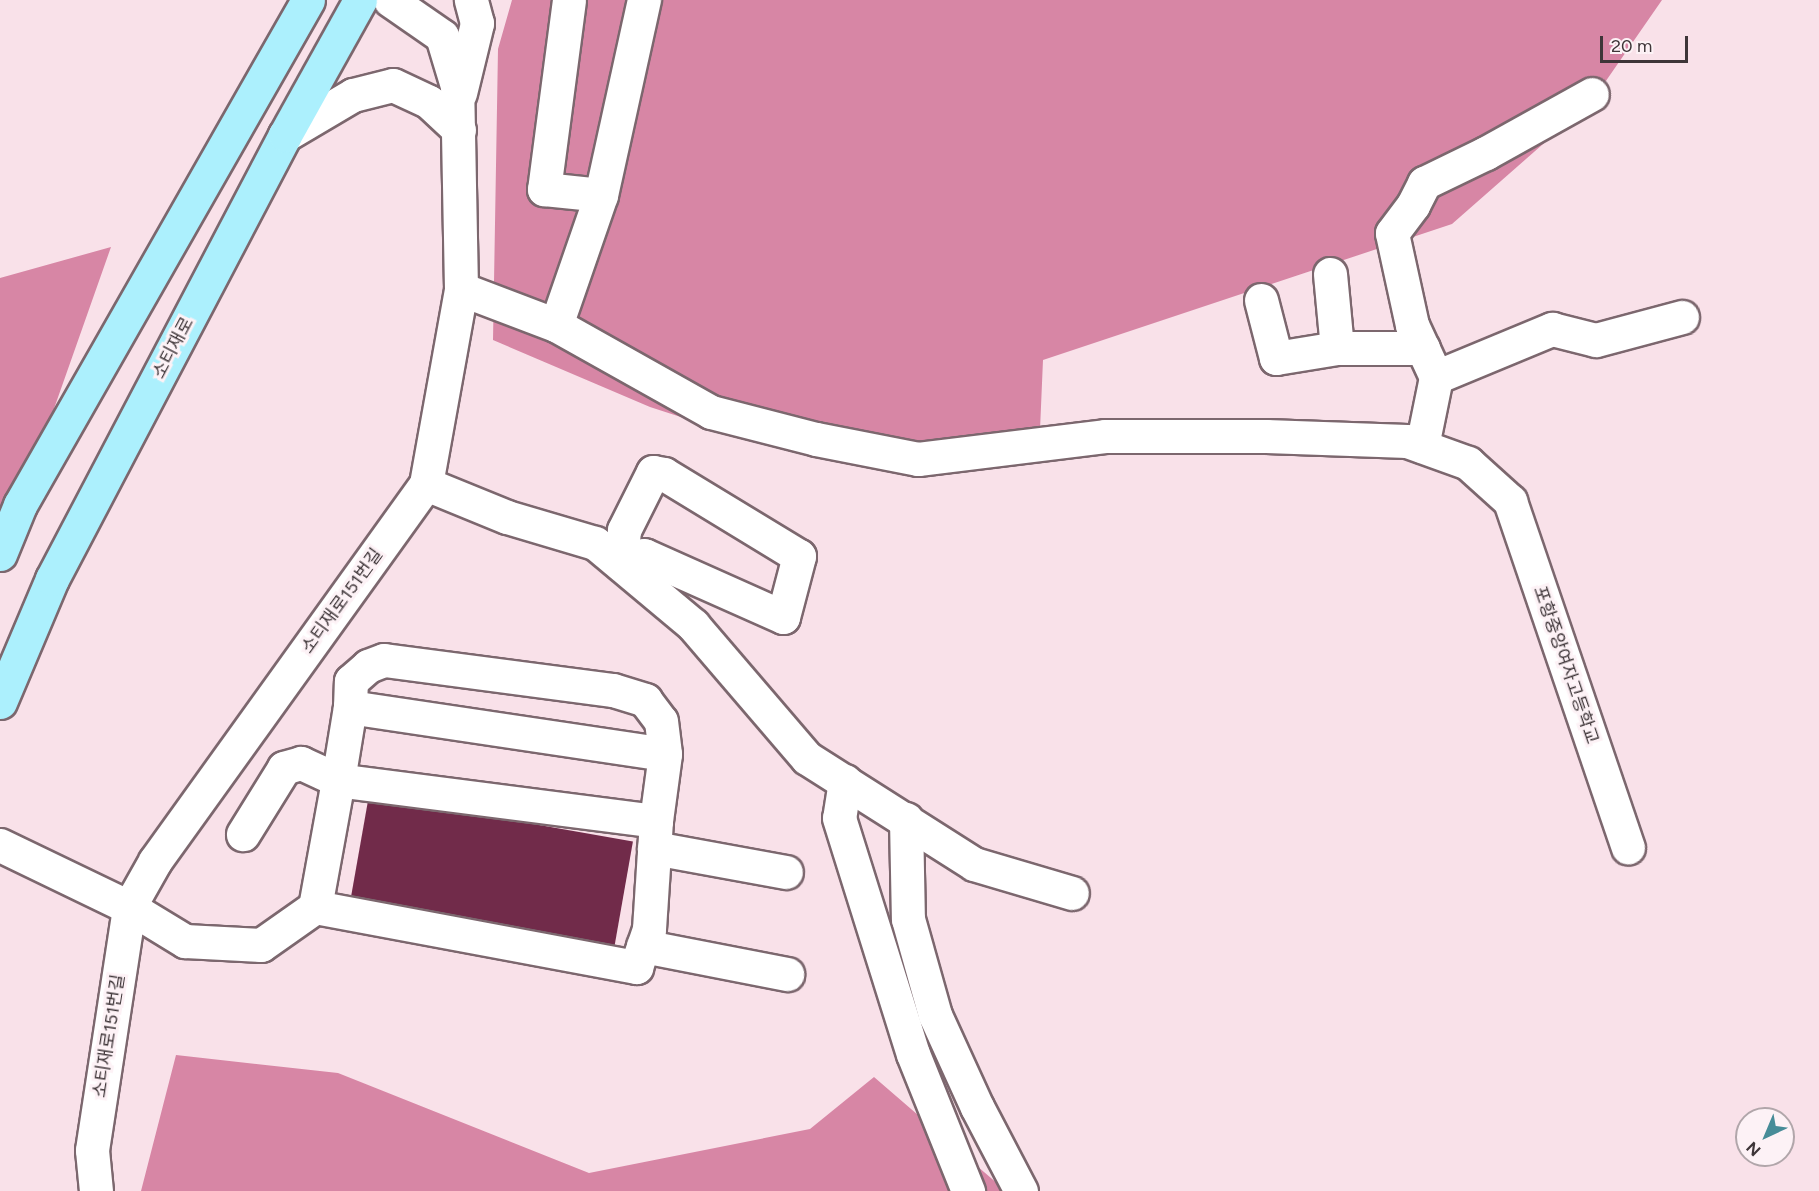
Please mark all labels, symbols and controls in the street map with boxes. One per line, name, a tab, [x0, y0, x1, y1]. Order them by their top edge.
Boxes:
scale bar	[1603, 24, 1692, 62]
text: 20 m	[1611, 35, 1652, 57]
street label: 소티재로	[148, 314, 198, 382]
street label: 소티재로151번길	[297, 544, 387, 658]
street label: 포항중앙여자고등학교	[1529, 583, 1603, 747]
street label: 소티재로151번길	[89, 973, 129, 1099]
north arrow	[1735, 1107, 1795, 1167]
text: N	[1742, 1138, 1765, 1160]

